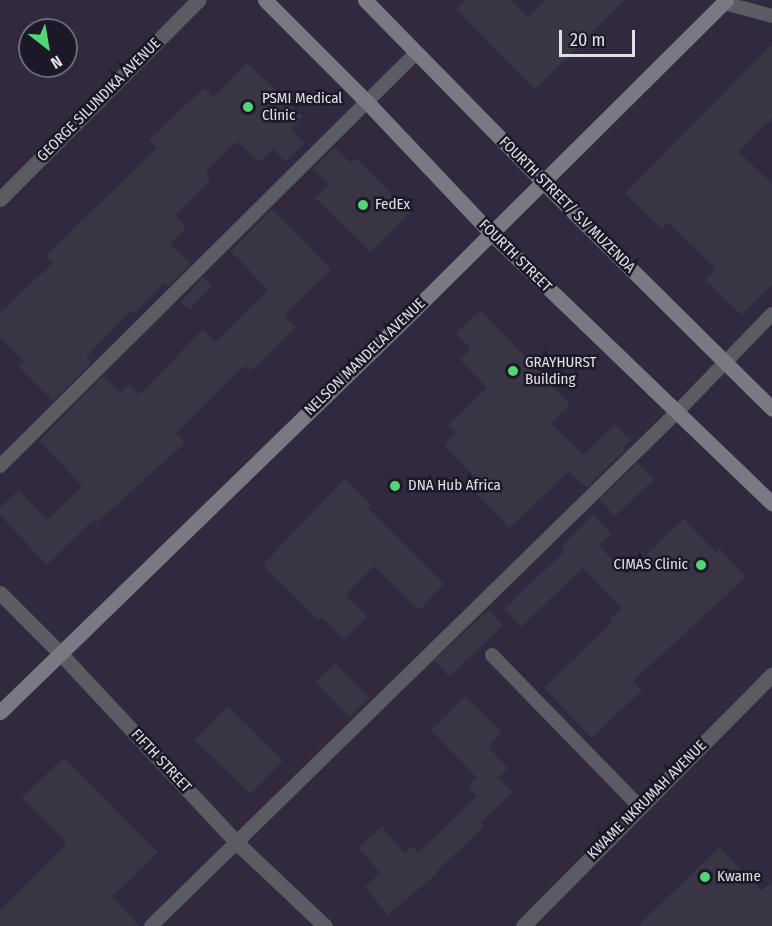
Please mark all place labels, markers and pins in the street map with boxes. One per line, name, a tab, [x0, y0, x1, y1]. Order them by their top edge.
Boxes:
place label: PSMI Medical Clinic	[262, 89, 342, 124]
marker: PSMI Medical Clinic	[239, 98, 257, 116]
place label: FedEx	[375, 196, 410, 214]
marker: FedEx	[356, 198, 370, 212]
place label: GRAYHURST Building	[525, 353, 596, 388]
marker: GRAYHURST Building	[506, 364, 520, 378]
marker: DNA Hub Africa	[386, 477, 404, 495]
place label: DNA Hub Africa	[408, 477, 501, 495]
place label: CIMAS Clinic	[614, 556, 688, 574]
marker: CIMAS Clinic	[692, 556, 710, 574]
place label: Kwame	[717, 868, 761, 886]
marker: Kwame	[698, 870, 712, 884]

